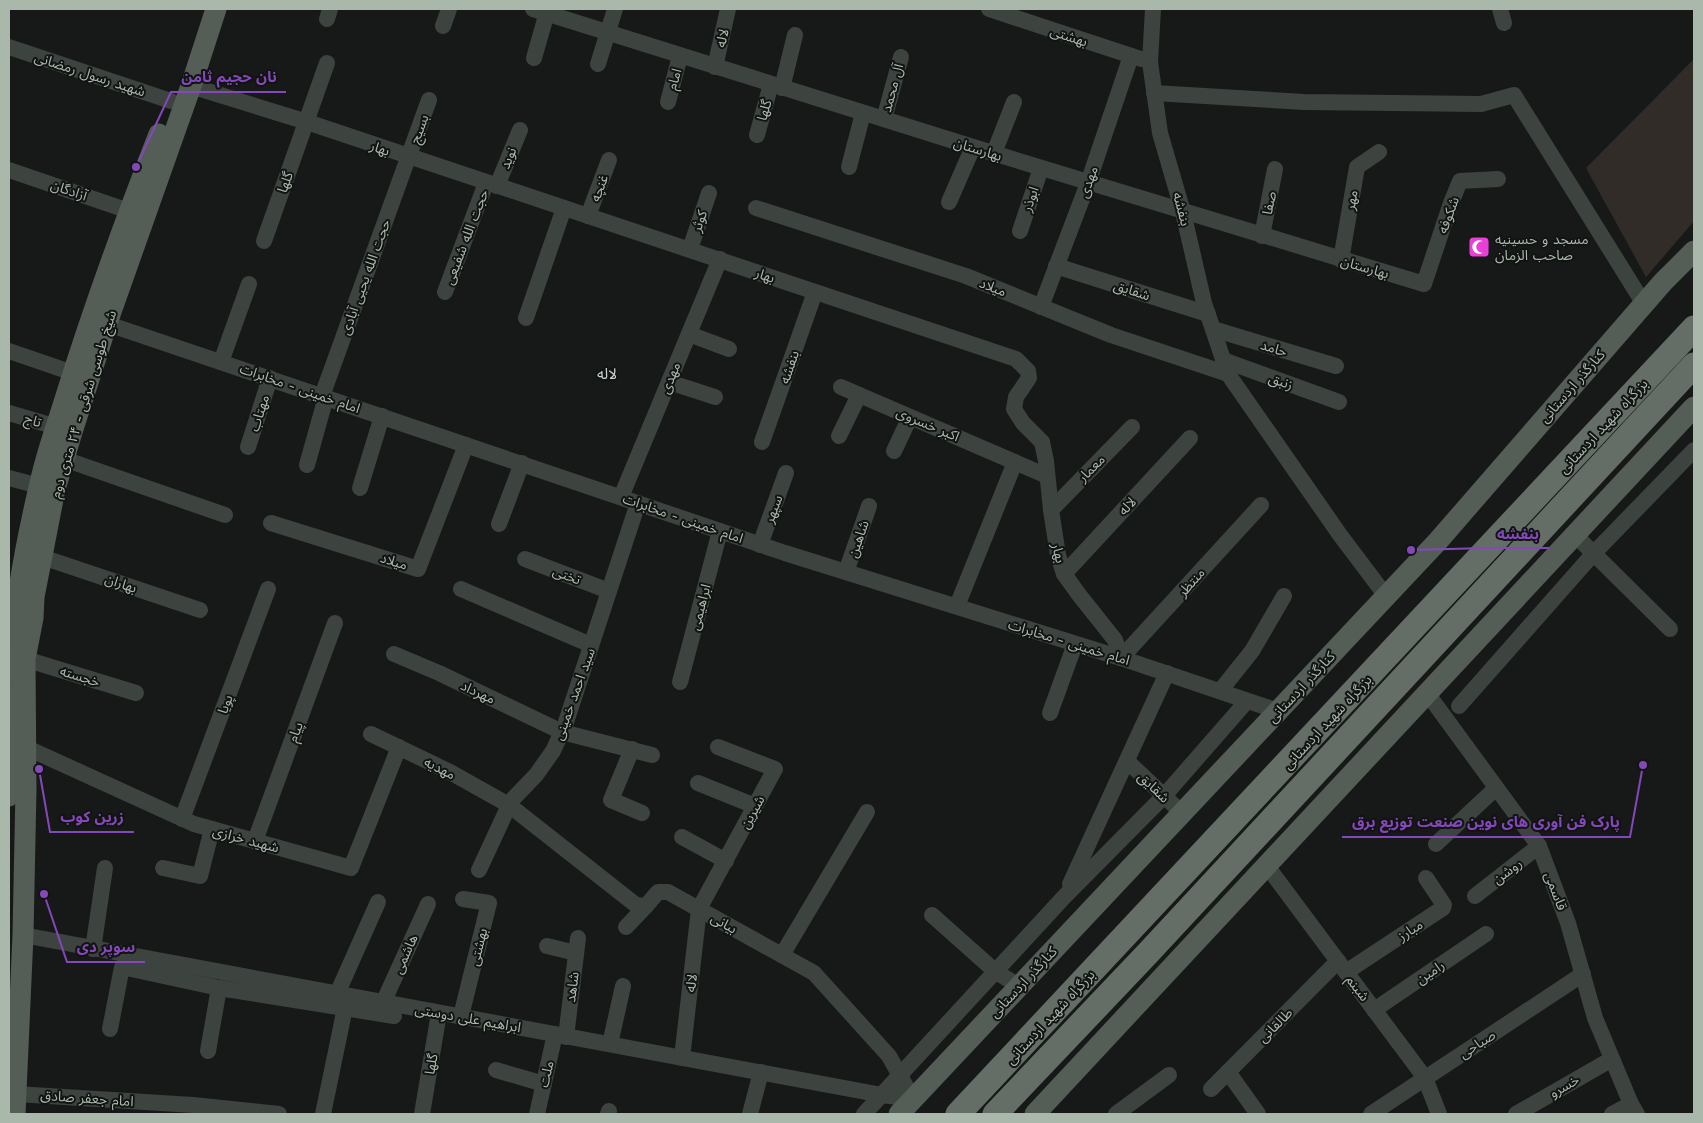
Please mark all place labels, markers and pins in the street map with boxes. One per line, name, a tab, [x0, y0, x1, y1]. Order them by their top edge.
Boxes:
callout: نان حجیم ثامن	[171, 62, 286, 92]
place label: مسجد و حسینیه صاحب الزمان	[1495, 231, 1589, 264]
mosque icon: مسجد و حسینیه صاحب الزمان	[1467, 235, 1491, 259]
callout: بنفشه	[1487, 518, 1549, 548]
callout: زرین کوب	[50, 802, 134, 832]
callout: پارک فن آوری های نوین صنعت توزیع برق	[1342, 807, 1630, 837]
callout: سوپر دی	[67, 932, 145, 962]

